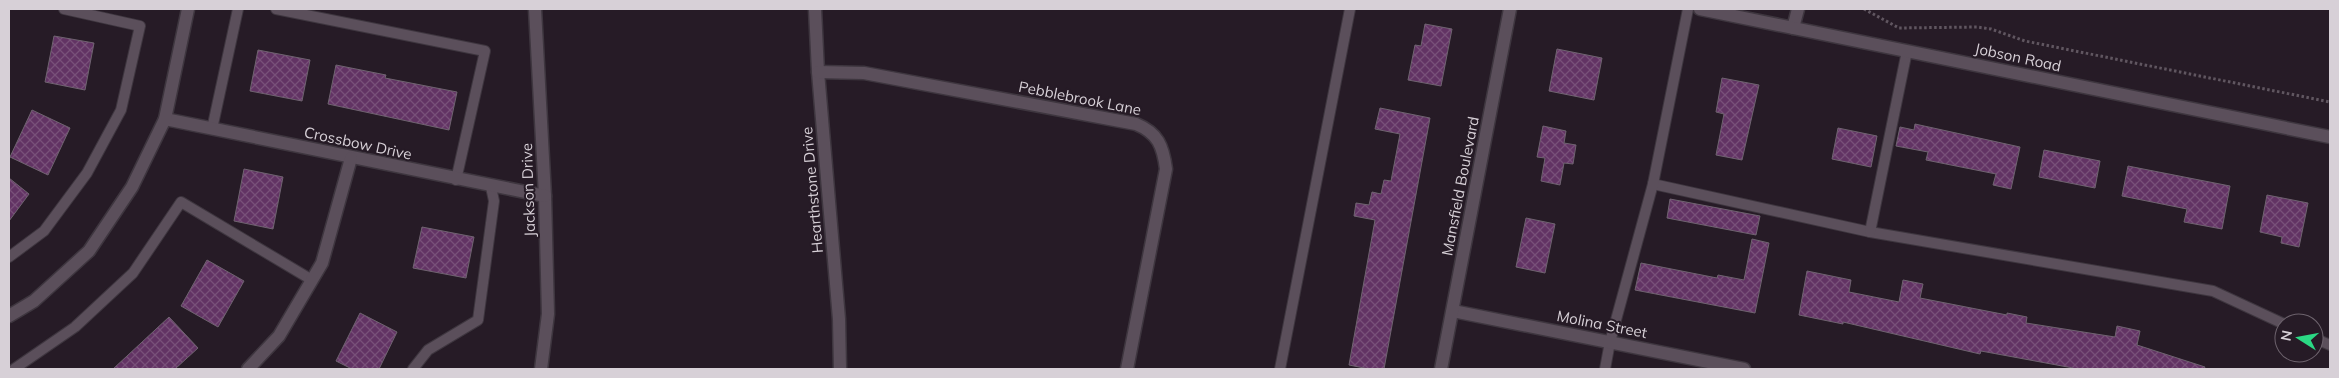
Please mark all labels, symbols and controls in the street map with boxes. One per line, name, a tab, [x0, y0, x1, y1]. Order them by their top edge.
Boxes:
street label: Jobson Road	[1973, 39, 2063, 75]
street label: Pebblebrook Lane	[1017, 77, 1143, 119]
street label: Mansfield Boulevard	[1437, 115, 1483, 257]
street label: Crossbow Drive	[302, 122, 414, 164]
street label: Hearthstone Drive	[797, 126, 827, 254]
street label: Jackson Drive	[517, 143, 539, 237]
street label: Molina Street	[1555, 306, 1649, 342]
north arrow	[2274, 313, 2324, 363]
text: N	[2276, 329, 2296, 342]

